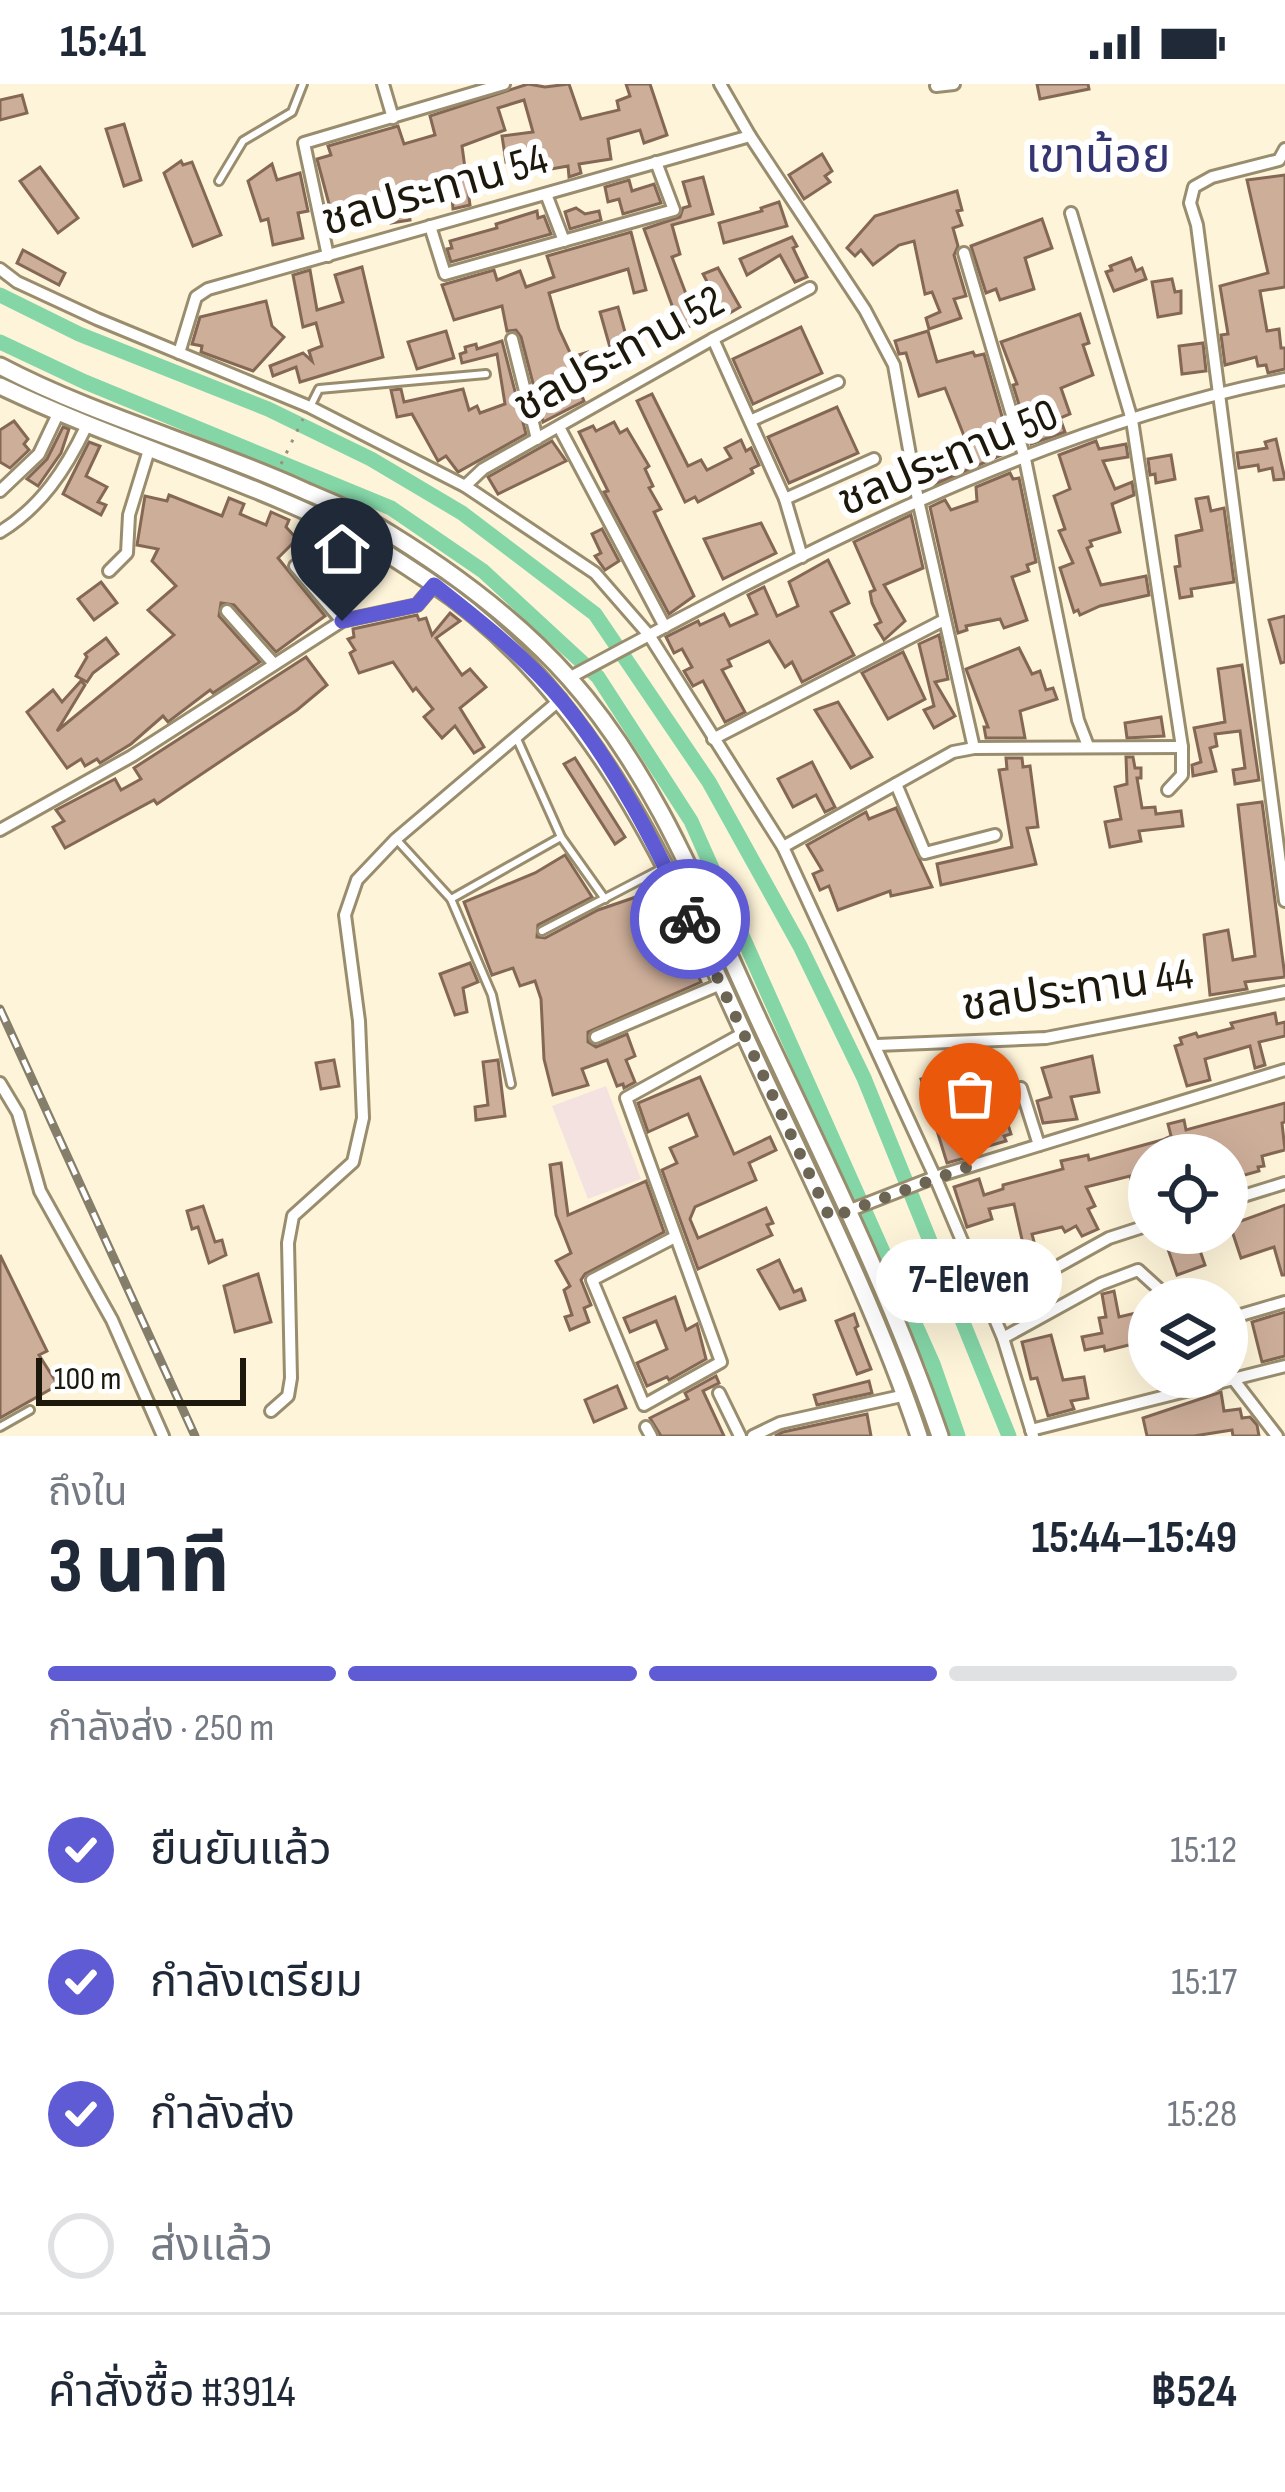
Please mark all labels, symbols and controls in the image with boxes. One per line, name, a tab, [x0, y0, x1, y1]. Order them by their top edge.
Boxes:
text: 15:41	[60, 15, 146, 70]
district label: เขาน้อย	[1026, 129, 1170, 186]
street label: ชลประทาน 54	[315, 132, 554, 249]
street label: ชลประทาน 52	[504, 274, 734, 434]
street label: ชลประทาน 50	[830, 387, 1066, 529]
pin	[291, 498, 393, 621]
icon: home	[309, 516, 375, 582]
courier	[630, 859, 750, 979]
icon: bike	[657, 886, 723, 952]
street label: ชลประทาน 44	[958, 947, 1197, 1034]
pin	[919, 1043, 1021, 1166]
icon: bag	[937, 1061, 1003, 1127]
map controls	[1128, 1134, 1248, 1398]
button: locate	[1128, 1134, 1248, 1254]
callout: 7-Eleven	[877, 1238, 1063, 1322]
text: 7-Eleven	[909, 1257, 1029, 1304]
button: layers	[1128, 1278, 1248, 1398]
scale bar	[36, 1352, 246, 1405]
text: 100 m	[54, 1359, 121, 1399]
text: ถึงใน	[48, 1470, 127, 1517]
text: 15:44–15:49	[1032, 1511, 1237, 1566]
text: 3 นาที	[48, 1521, 230, 1614]
text: กำลังส่ง · 250 m	[48, 1705, 274, 1752]
icon: check	[48, 1817, 114, 1883]
text: ยืนยันแล้ว	[150, 1823, 332, 1878]
text: 15:12	[1170, 1827, 1237, 1874]
icon: check	[48, 1949, 114, 2015]
text: กำลังเตรียม	[150, 1955, 363, 2010]
text: 15:17	[1171, 1959, 1237, 2006]
icon: check	[48, 2081, 114, 2147]
text: กำลังส่ง	[150, 2087, 295, 2142]
text: 15:28	[1167, 2091, 1237, 2138]
text: ส่งแล้ว	[150, 2219, 273, 2274]
text: คำสั่งซื้อ #3914	[48, 2365, 296, 2420]
text: ฿524	[1151, 2365, 1237, 2420]

